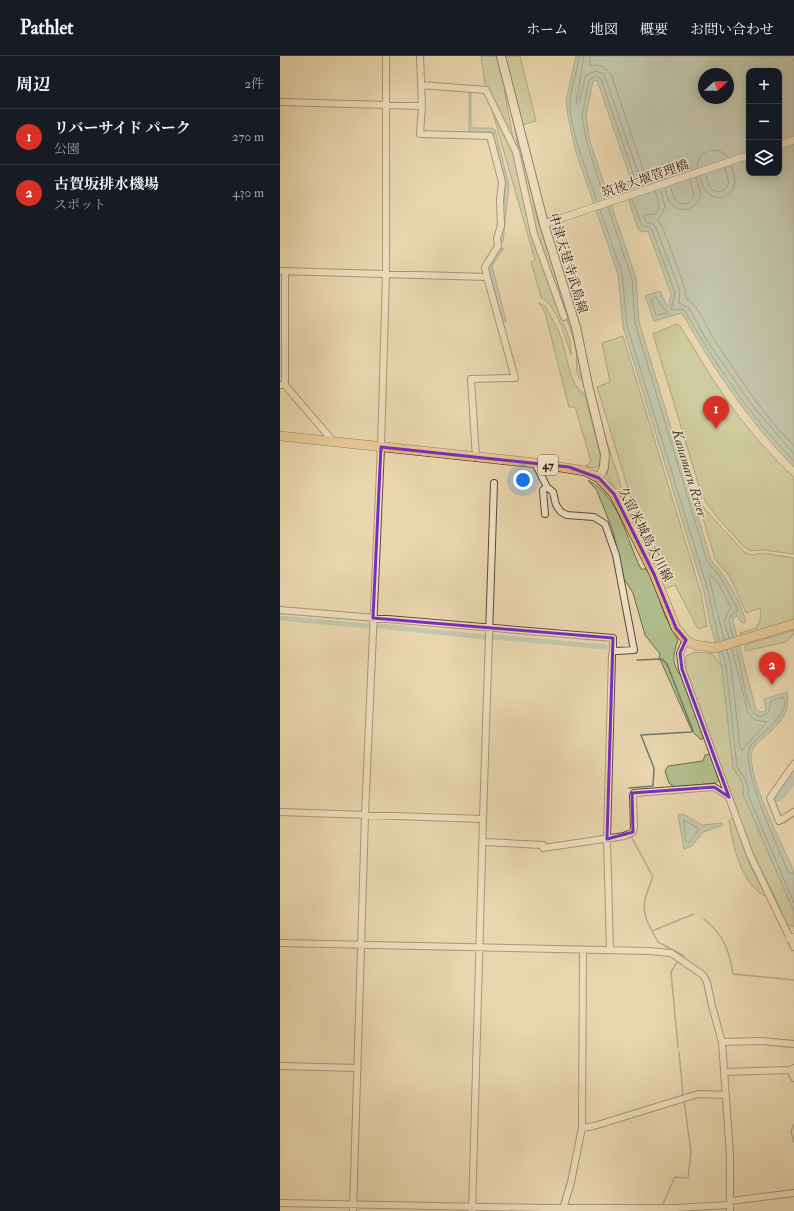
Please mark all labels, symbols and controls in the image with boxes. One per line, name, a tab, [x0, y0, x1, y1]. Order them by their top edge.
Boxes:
text: Pathlet	[20, 16, 74, 40]
text: ホーム	[526, 21, 568, 38]
text: 地図	[590, 21, 618, 38]
text: 概要	[640, 21, 668, 38]
text: お問い合わせ	[690, 21, 774, 38]
north arrow	[698, 68, 734, 104]
map controls	[746, 68, 782, 176]
button: +	[746, 68, 782, 104]
text: 周辺	[16, 74, 50, 95]
text: 2件	[244, 76, 264, 92]
button: −	[746, 104, 782, 140]
text: リバーサイド パーク	[54, 119, 191, 138]
text: 1	[27, 129, 31, 145]
text: 270 m	[232, 129, 264, 145]
button: layers	[746, 140, 782, 176]
text: 公園	[54, 141, 80, 157]
street label: 筑後大堰管理橋	[600, 157, 691, 201]
text: 古賀坂排水機場	[54, 175, 159, 194]
text: 2	[26, 185, 32, 201]
text: 430 m	[233, 185, 264, 201]
text: スポット	[54, 197, 106, 213]
street label: 中津天建寺武島線	[545, 211, 591, 315]
pin: 1	[703, 396, 729, 429]
water label: Kanamaru River	[668, 426, 711, 520]
road number: 47	[538, 455, 558, 475]
your location	[513, 470, 533, 490]
street label: 久留米城島大川線	[614, 484, 676, 584]
pin: 2	[759, 652, 785, 685]

